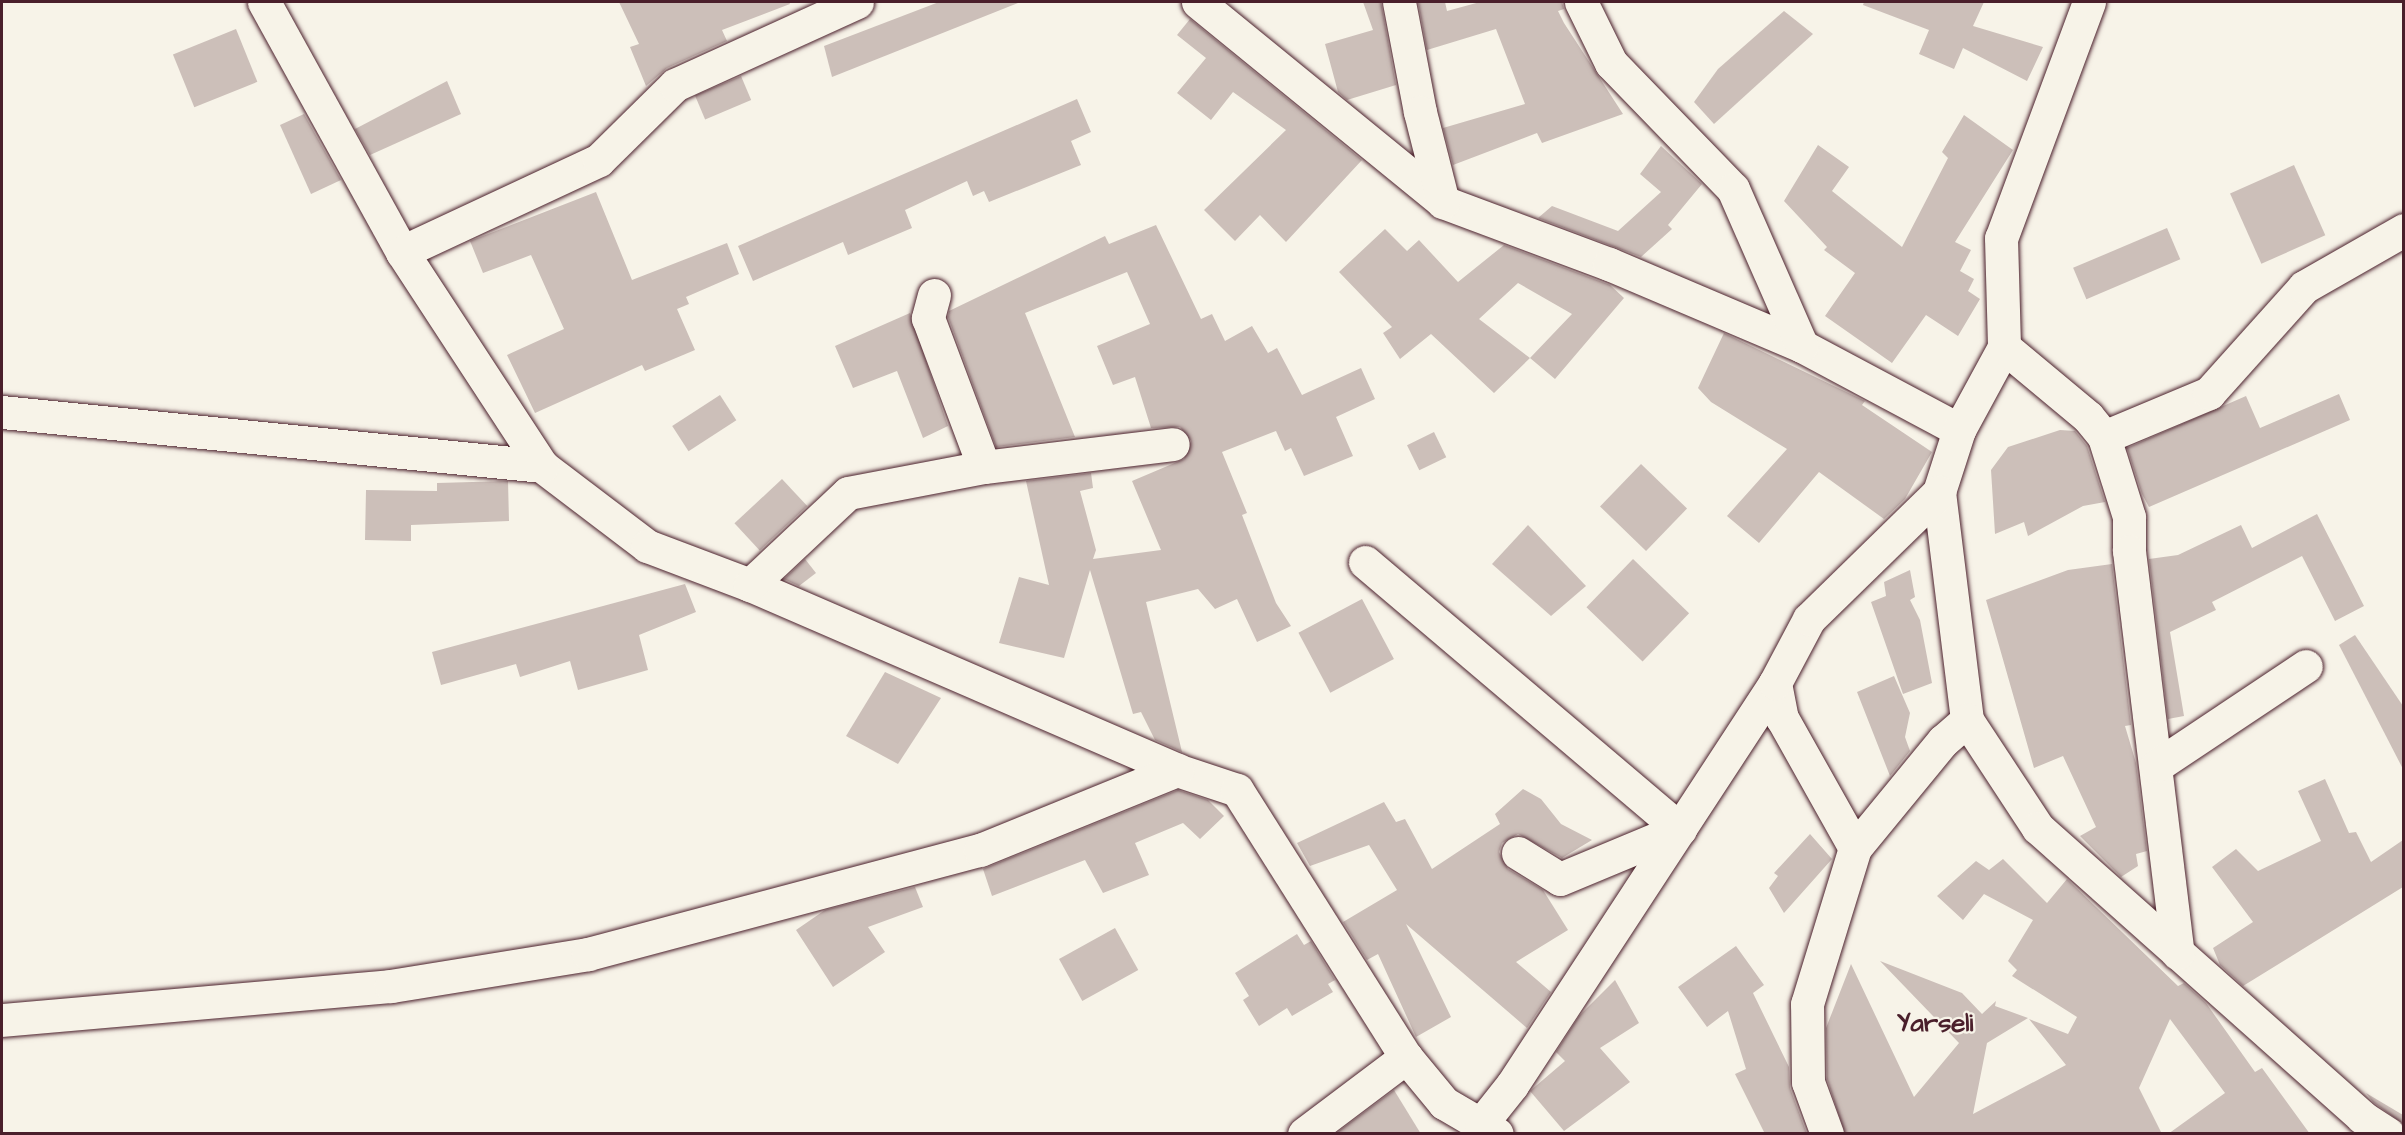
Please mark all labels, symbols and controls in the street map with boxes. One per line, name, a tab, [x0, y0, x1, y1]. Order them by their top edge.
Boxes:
district label: Yarseli	[1897, 1008, 1973, 1040]

